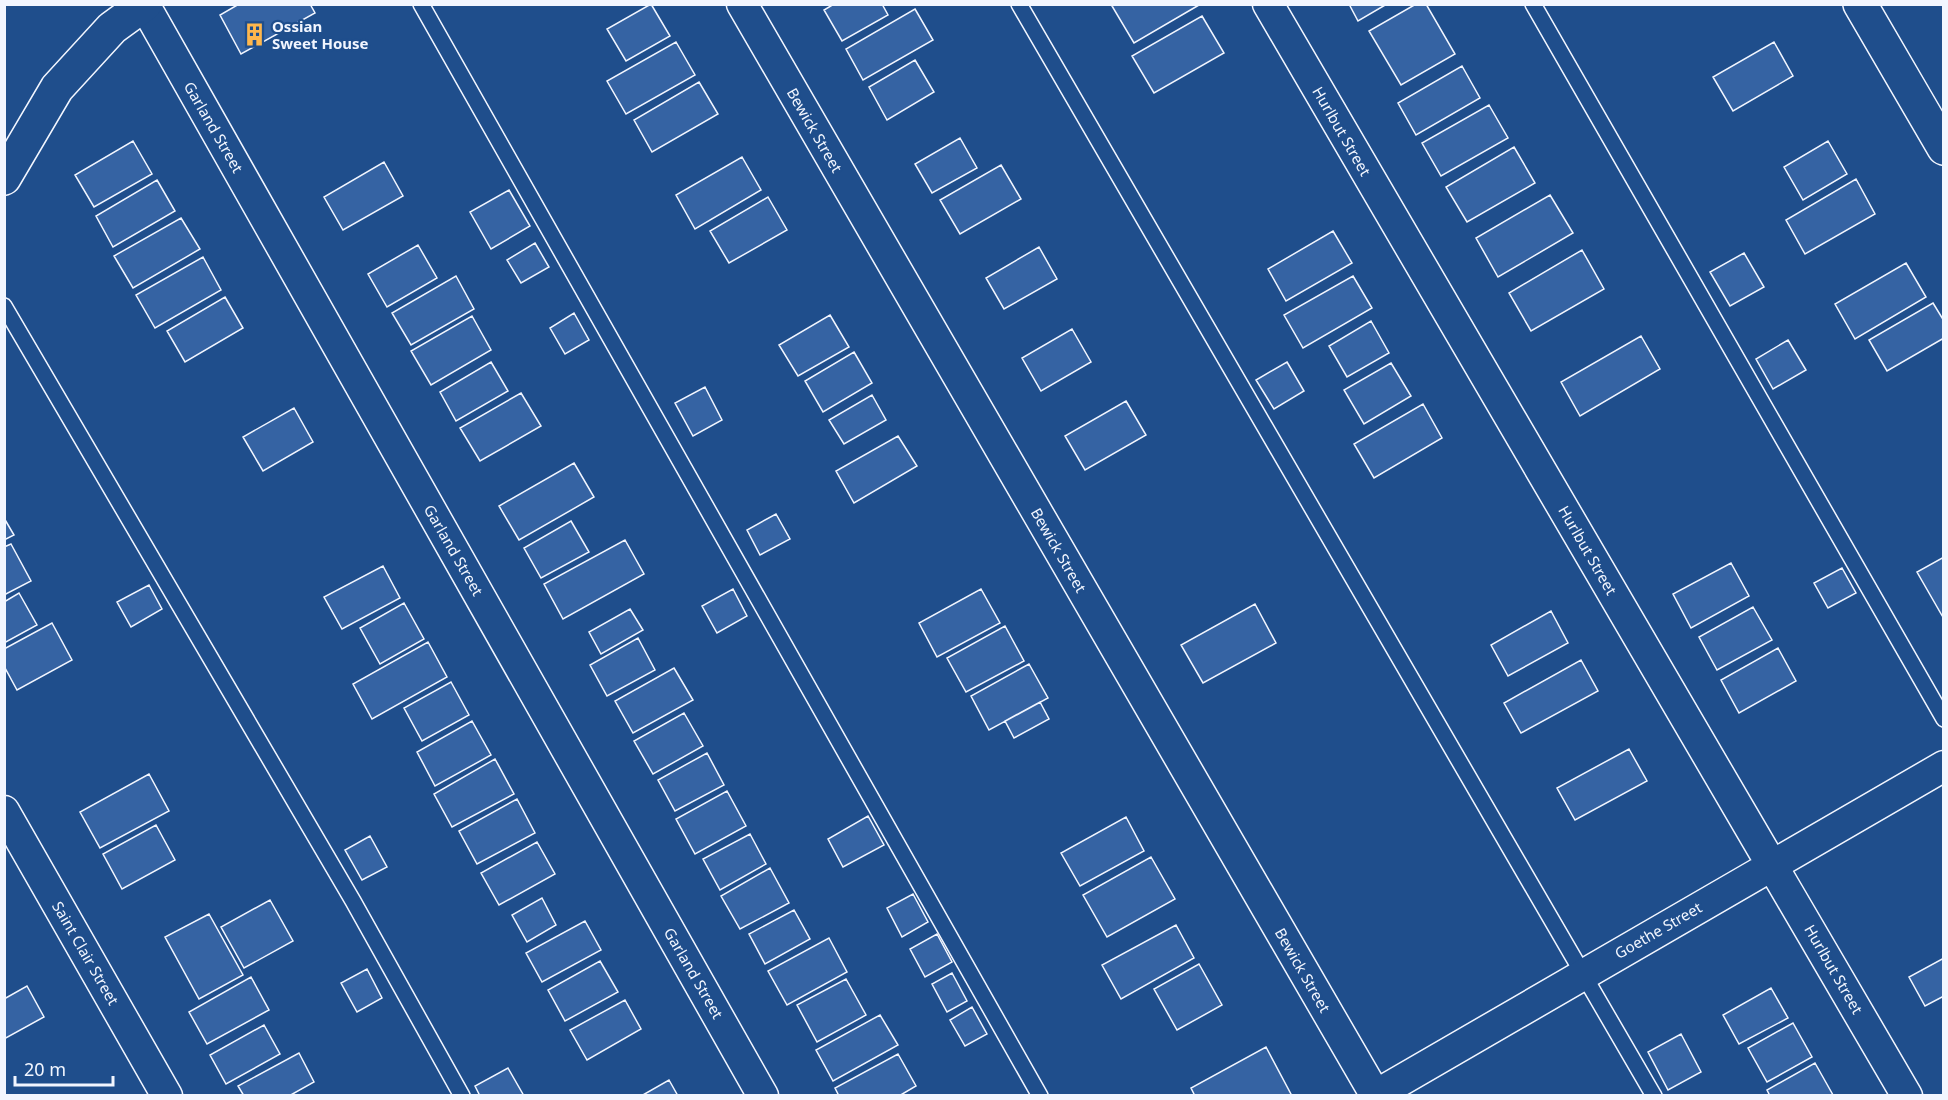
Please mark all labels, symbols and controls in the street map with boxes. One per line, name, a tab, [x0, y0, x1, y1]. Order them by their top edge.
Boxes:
place label: Ossian Sweet House	[272, 16, 369, 53]
building icon: Ossian Sweet House	[241, 22, 267, 48]
street label: Garland Street	[180, 78, 248, 177]
street label: Hurlbut Street	[1308, 83, 1376, 180]
street label: Bewick Street	[783, 84, 848, 176]
street label: Garland Street	[420, 501, 488, 600]
street label: Hurlbut Street	[1554, 502, 1622, 599]
street label: Bewick Street	[1027, 504, 1092, 596]
street label: Saint Clair Street	[48, 897, 124, 1009]
street label: Goethe Street	[1611, 897, 1706, 963]
street label: Hurlbut Street	[1800, 921, 1868, 1018]
street label: Garland Street	[660, 924, 728, 1023]
street label: Bewick Street	[1271, 924, 1336, 1016]
scale bar	[15, 1049, 112, 1087]
text: 20 m	[24, 1057, 66, 1081]

